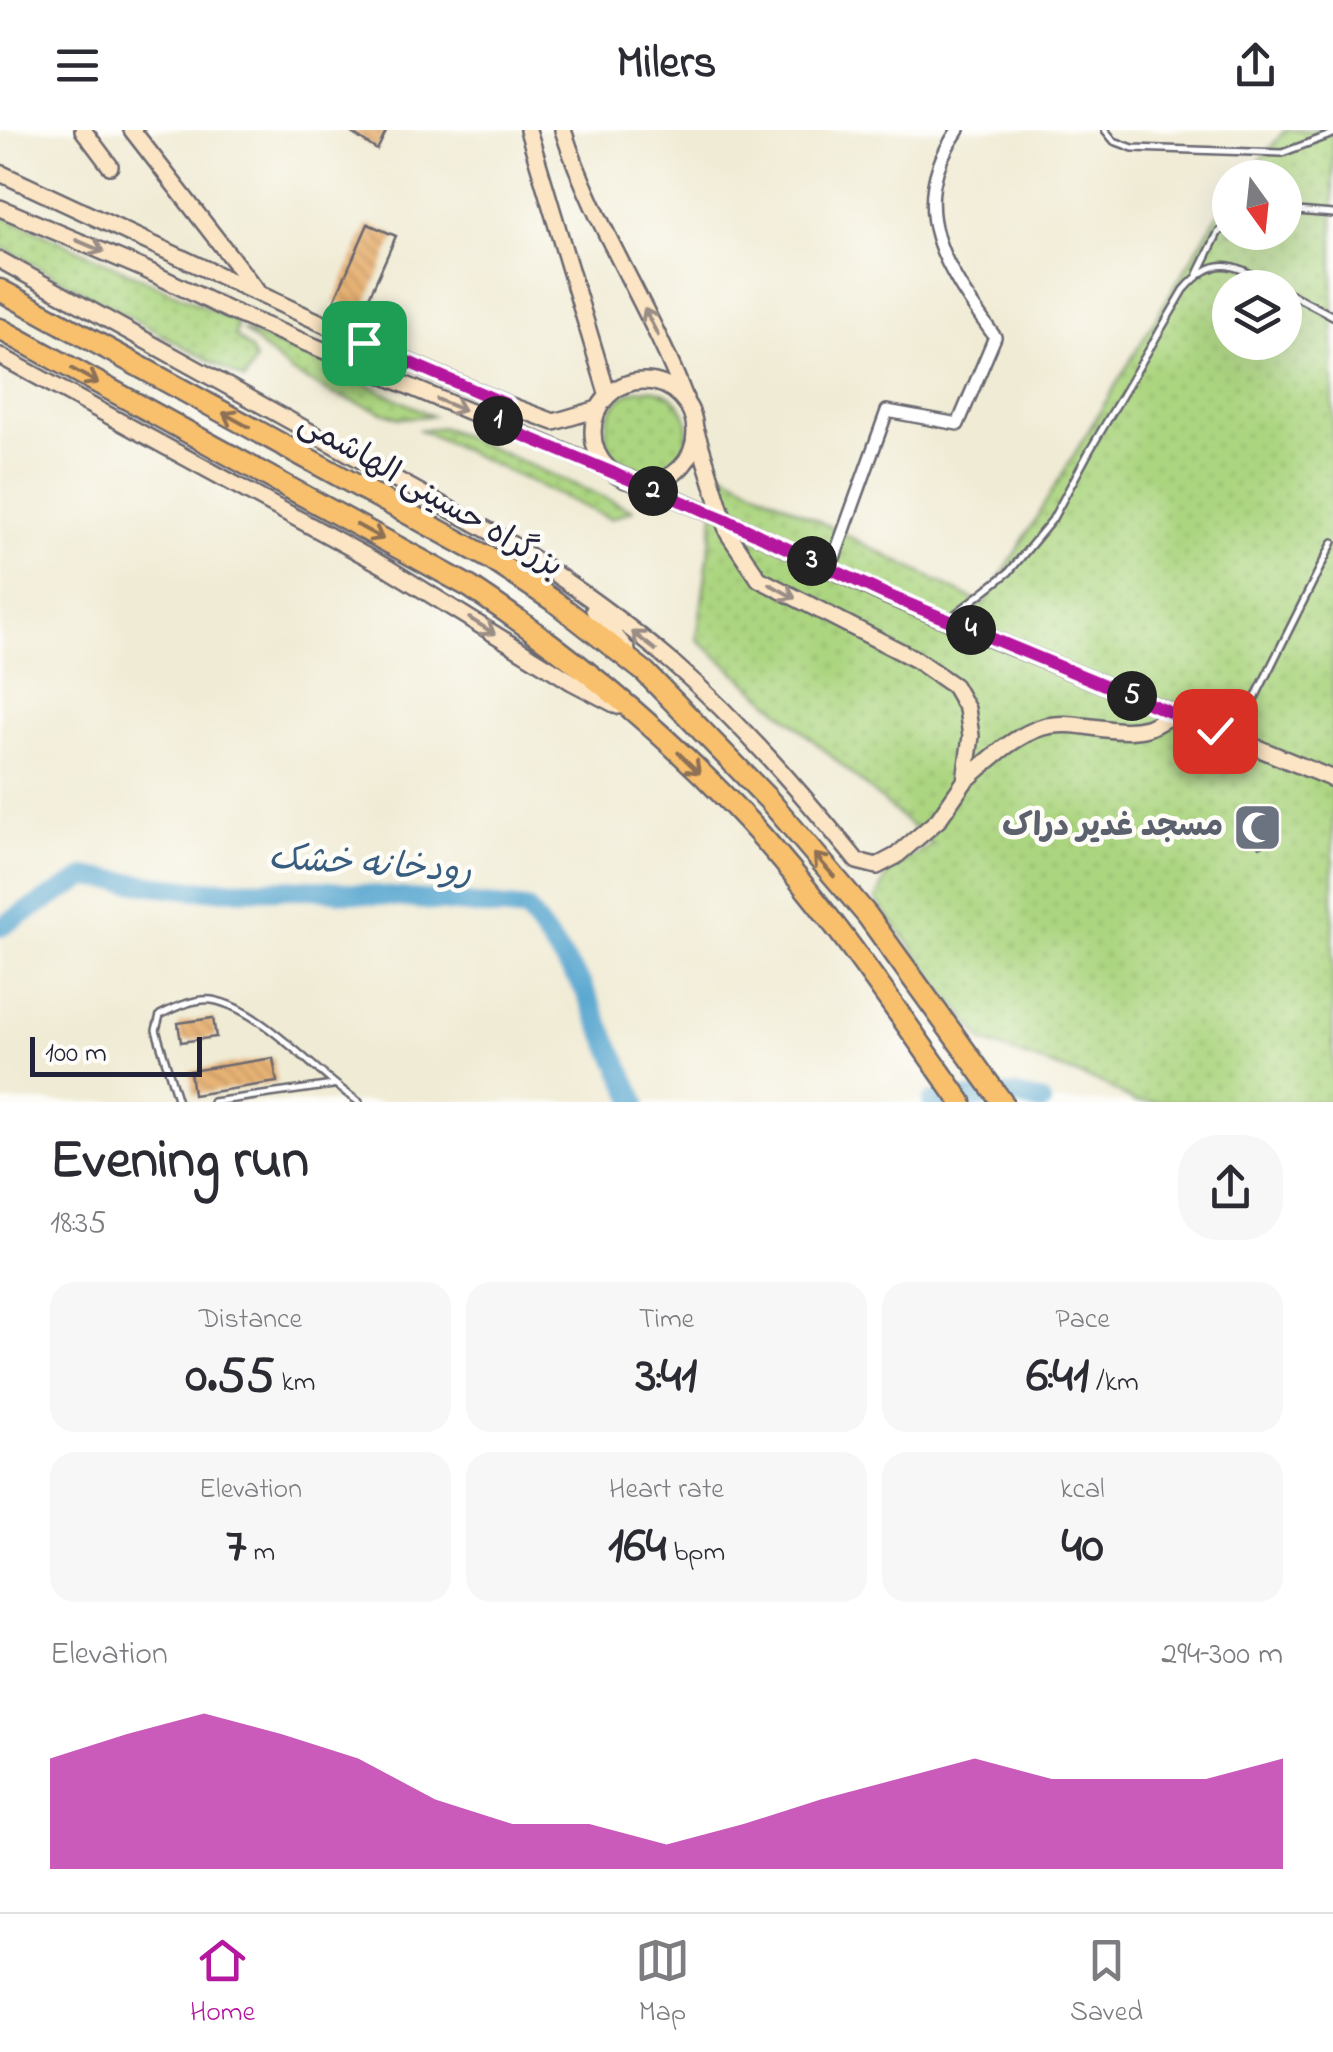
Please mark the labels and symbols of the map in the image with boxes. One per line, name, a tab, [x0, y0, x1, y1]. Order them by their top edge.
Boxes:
north arrow	[1212, 160, 1302, 250]
one-way arrow	[74, 238, 105, 256]
pin	[322, 301, 407, 386]
one-way arrow	[641, 308, 660, 337]
one-way arrow	[70, 366, 100, 386]
pin: 1	[473, 396, 523, 446]
one-way arrow	[436, 397, 466, 415]
street label: بزرگراه حسینی الهاشمی	[289, 401, 571, 591]
one-way arrow	[222, 410, 251, 430]
pin: 2	[628, 466, 678, 516]
one-way arrow	[355, 523, 385, 543]
pin: 3	[787, 536, 837, 586]
one-way arrow	[767, 582, 797, 602]
pin: 4	[946, 605, 996, 655]
one-way arrow	[467, 616, 495, 636]
one-way arrow	[631, 630, 657, 652]
pin: 5	[1107, 671, 1157, 721]
pin	[1173, 689, 1258, 774]
one-way arrow	[676, 751, 700, 775]
mosque icon: مسجد غدیر دراک	[1232, 801, 1284, 853]
place label: مسجد غدیر دراک	[1002, 804, 1223, 851]
water label: رودخانه خشک	[267, 833, 473, 899]
one-way arrow	[813, 853, 836, 878]
scale bar	[30, 1032, 202, 1076]

